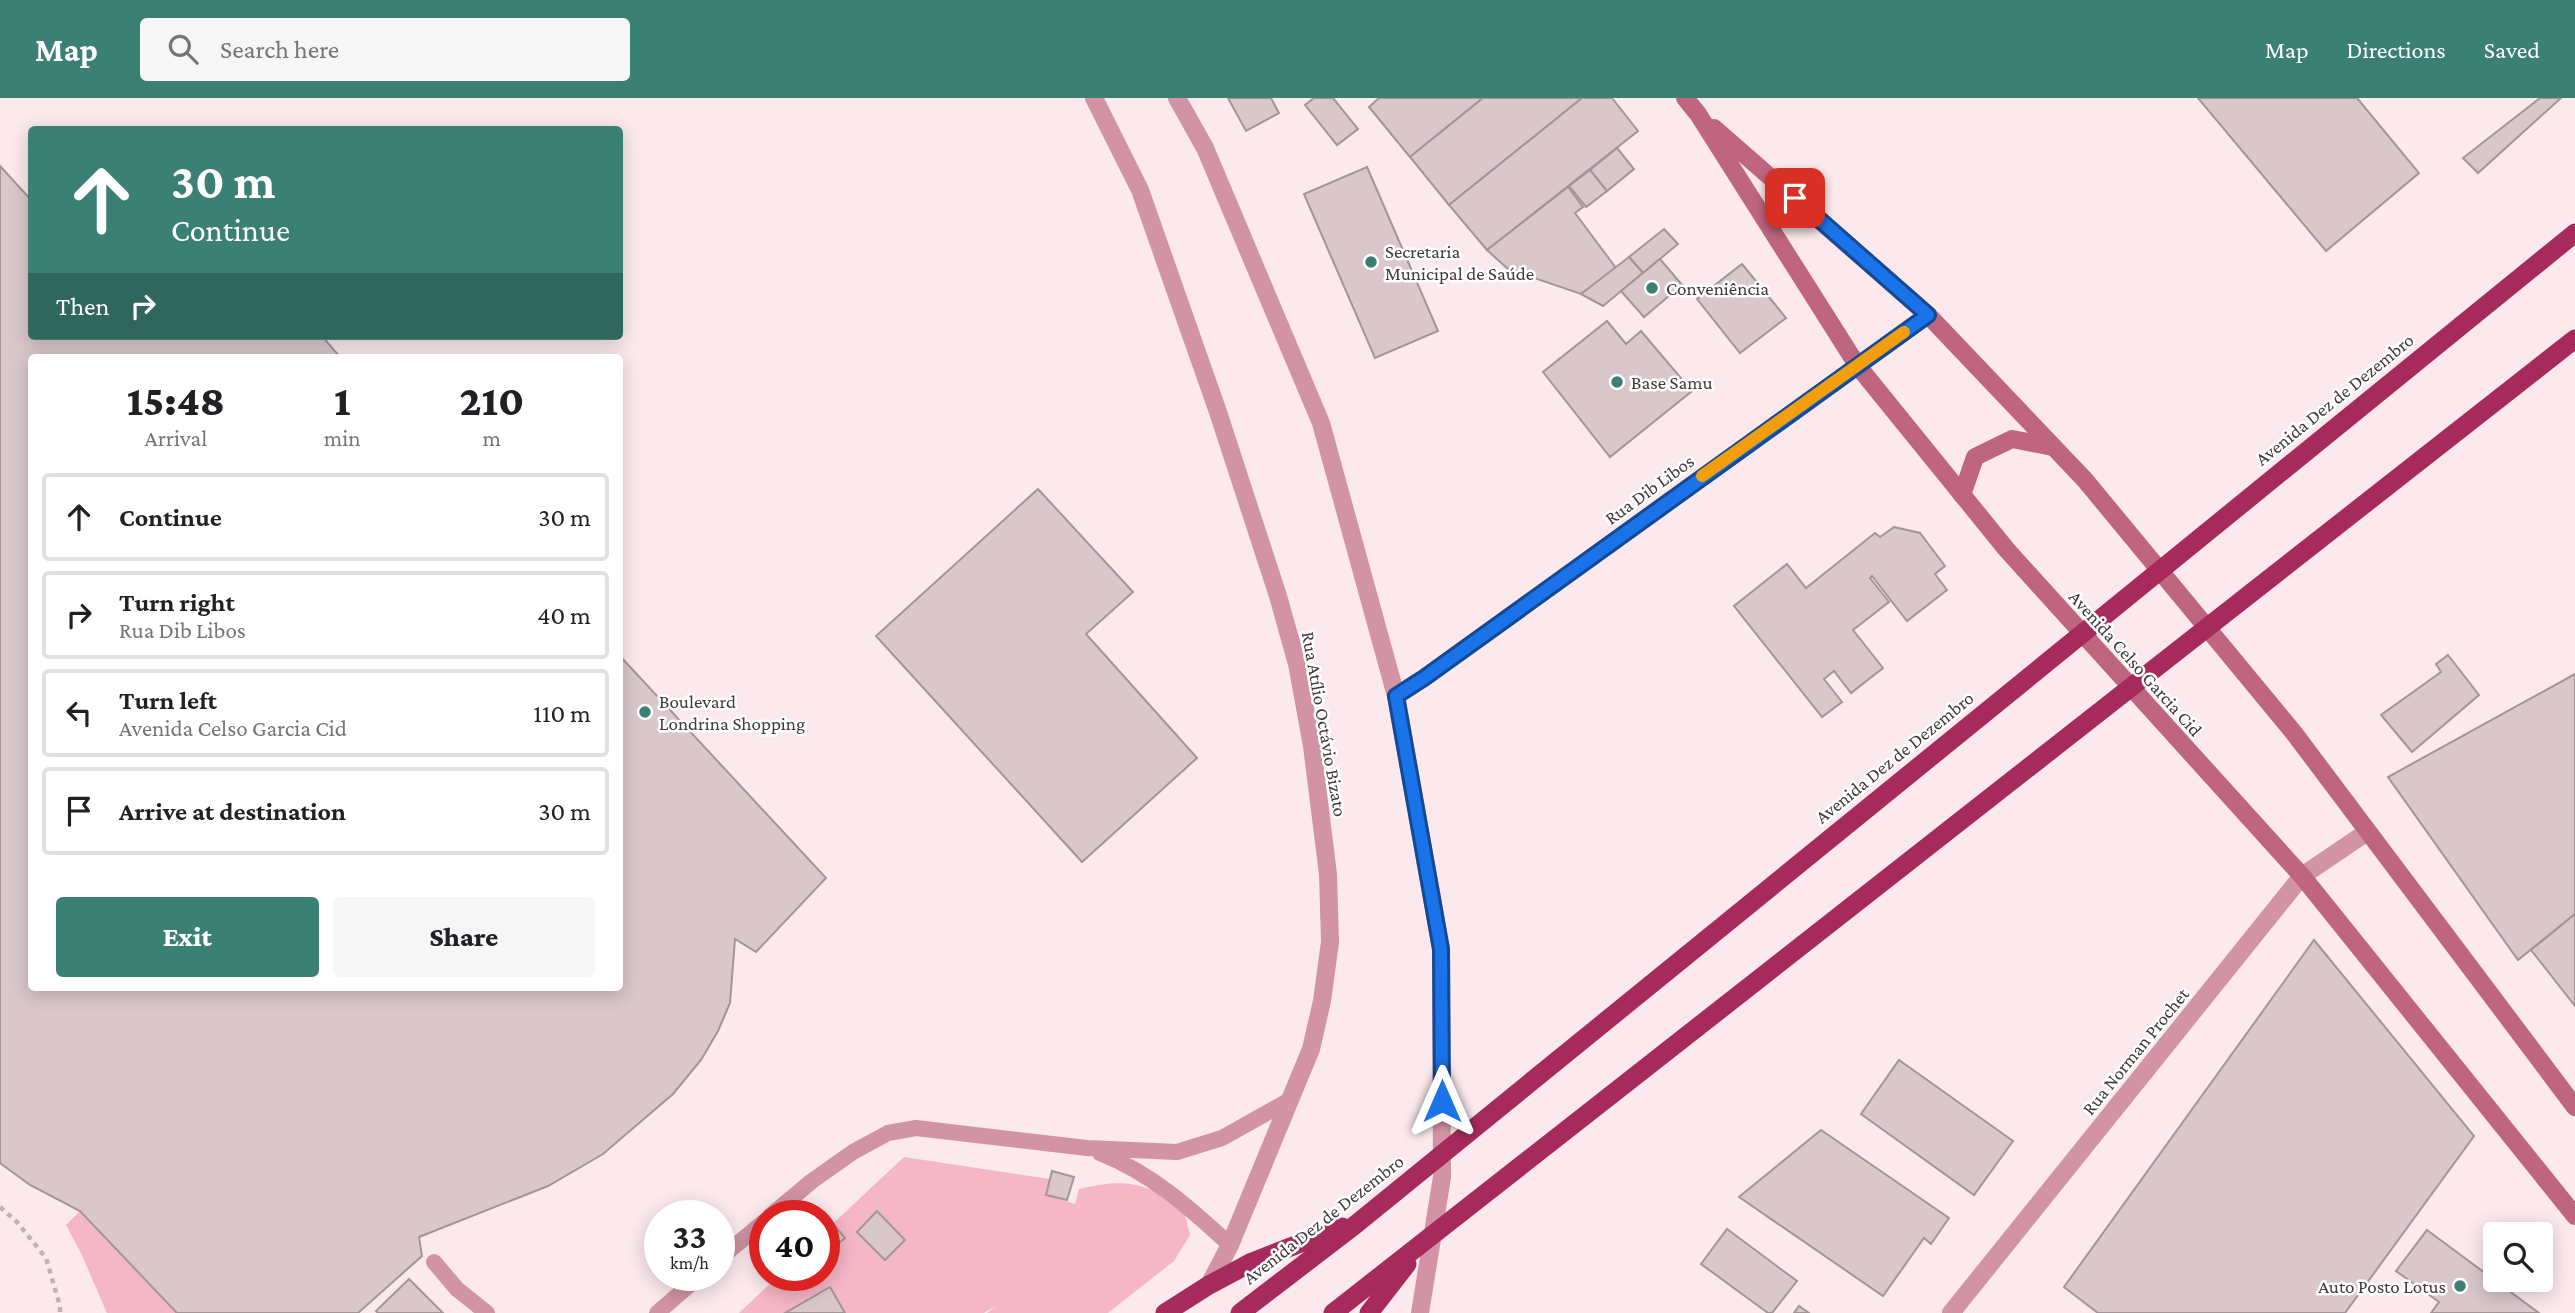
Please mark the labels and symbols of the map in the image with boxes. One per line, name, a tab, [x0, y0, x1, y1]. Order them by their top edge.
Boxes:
pin	[1765, 168, 1825, 228]
place label: Secretaria Municipal de Saúde	[1385, 241, 1534, 284]
marker: Secretaria Municipal de Saúde	[1363, 254, 1379, 270]
place label: Conveniência	[1666, 278, 1769, 299]
marker: Conveniência	[1644, 280, 1660, 296]
street label: Avenida Dez de Dezembro	[2251, 329, 2418, 470]
place label: Base Samu	[1631, 372, 1713, 393]
marker: Base Samu	[1609, 374, 1625, 390]
street label: Rua Dib Libos	[1601, 450, 1698, 529]
street label: Avenida Celso Garcia Cid	[2065, 586, 2206, 740]
street label: Rua Atílio Octávio Bizato	[1298, 630, 1351, 818]
street label: Avenida Dez de Dezembro	[1811, 687, 1978, 828]
place label: Boulevard Londrina Shopping	[659, 691, 805, 734]
marker: Boulevard Londrina Shopping	[637, 704, 653, 720]
street label: Rua Norman Prochet	[2078, 983, 2193, 1119]
position arrow	[1405, 1064, 1479, 1138]
street label: Avenida Dez de Dezembro	[1239, 1150, 1408, 1288]
speed limit sign: 40	[749, 1200, 840, 1291]
place label: Auto Posto Lotus	[2318, 1276, 2446, 1297]
marker: Auto Posto Lotus	[2452, 1278, 2468, 1294]

